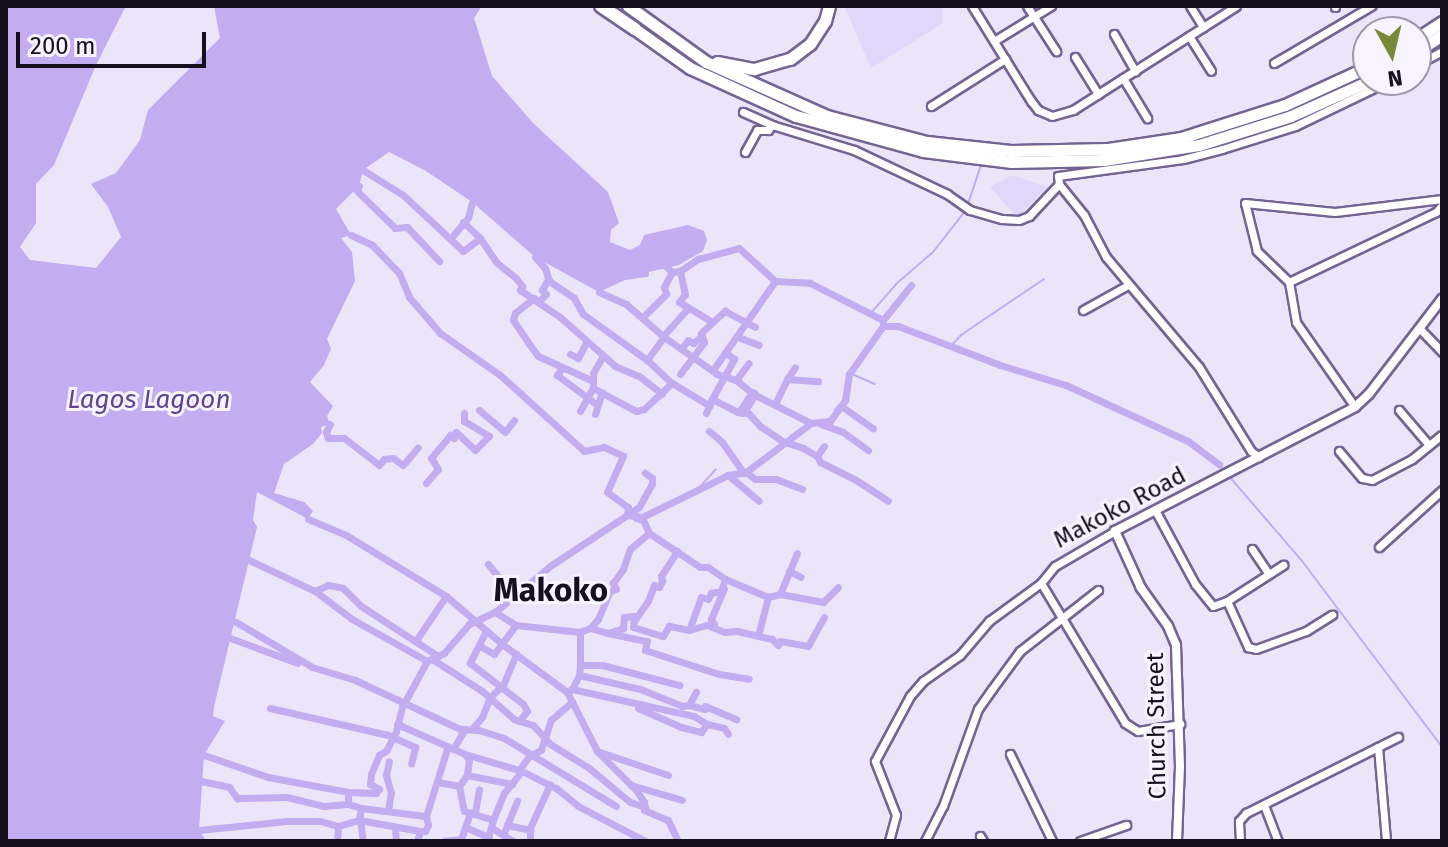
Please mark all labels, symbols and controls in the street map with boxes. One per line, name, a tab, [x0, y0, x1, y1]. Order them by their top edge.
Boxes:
scale bar	[20, 16, 210, 66]
north arrow	[1352, 16, 1432, 96]
text: 200 m	[30, 32, 96, 60]
text: N	[1386, 64, 1404, 93]
water label: Lagos Lagoon	[68, 384, 230, 416]
street label: Makoko Road	[1049, 461, 1191, 555]
district label: Makoko	[494, 571, 608, 609]
street label: Church Street	[1141, 652, 1173, 800]

